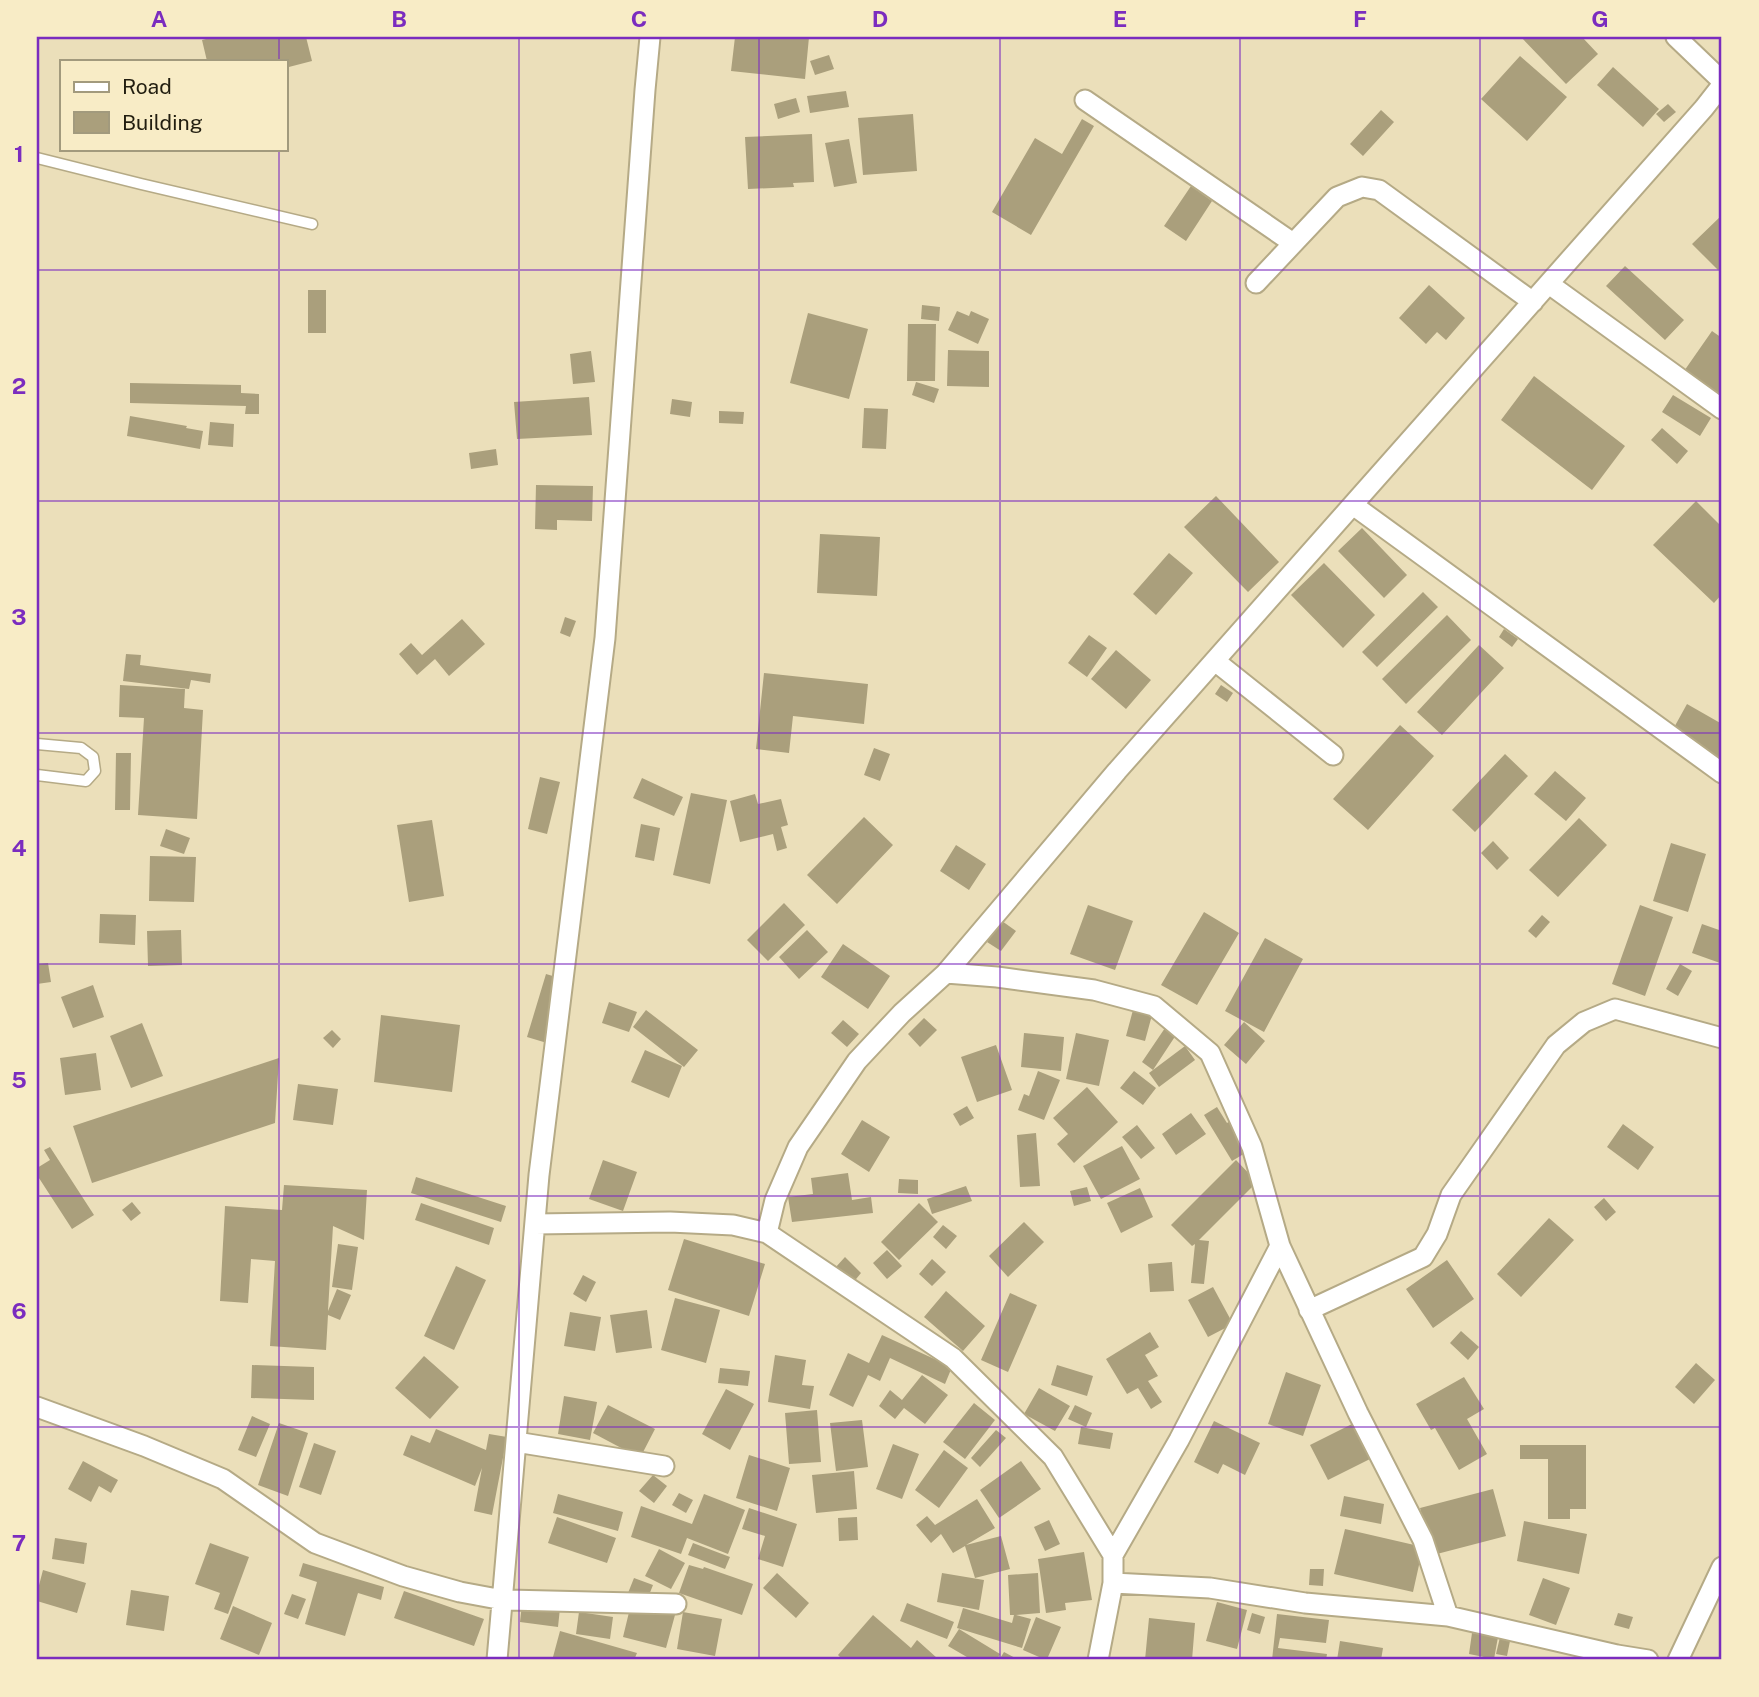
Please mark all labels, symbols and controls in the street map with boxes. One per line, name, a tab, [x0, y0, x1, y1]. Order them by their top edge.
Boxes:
text: A	[151, 5, 168, 32]
text: B	[391, 5, 407, 32]
text: C	[631, 5, 647, 32]
text: D	[872, 5, 888, 32]
text: E	[1113, 5, 1127, 32]
text: F	[1353, 5, 1367, 32]
text: G	[1591, 5, 1609, 32]
legend	[60, 60, 287, 150]
text: Road	[122, 74, 172, 99]
text: Building	[122, 110, 203, 135]
text: 1	[14, 140, 24, 167]
text: 2	[12, 372, 26, 399]
text: 3	[11, 603, 27, 630]
text: 4	[11, 834, 27, 861]
text: 5	[11, 1066, 27, 1093]
text: 6	[11, 1297, 27, 1324]
text: 7	[12, 1529, 26, 1556]

